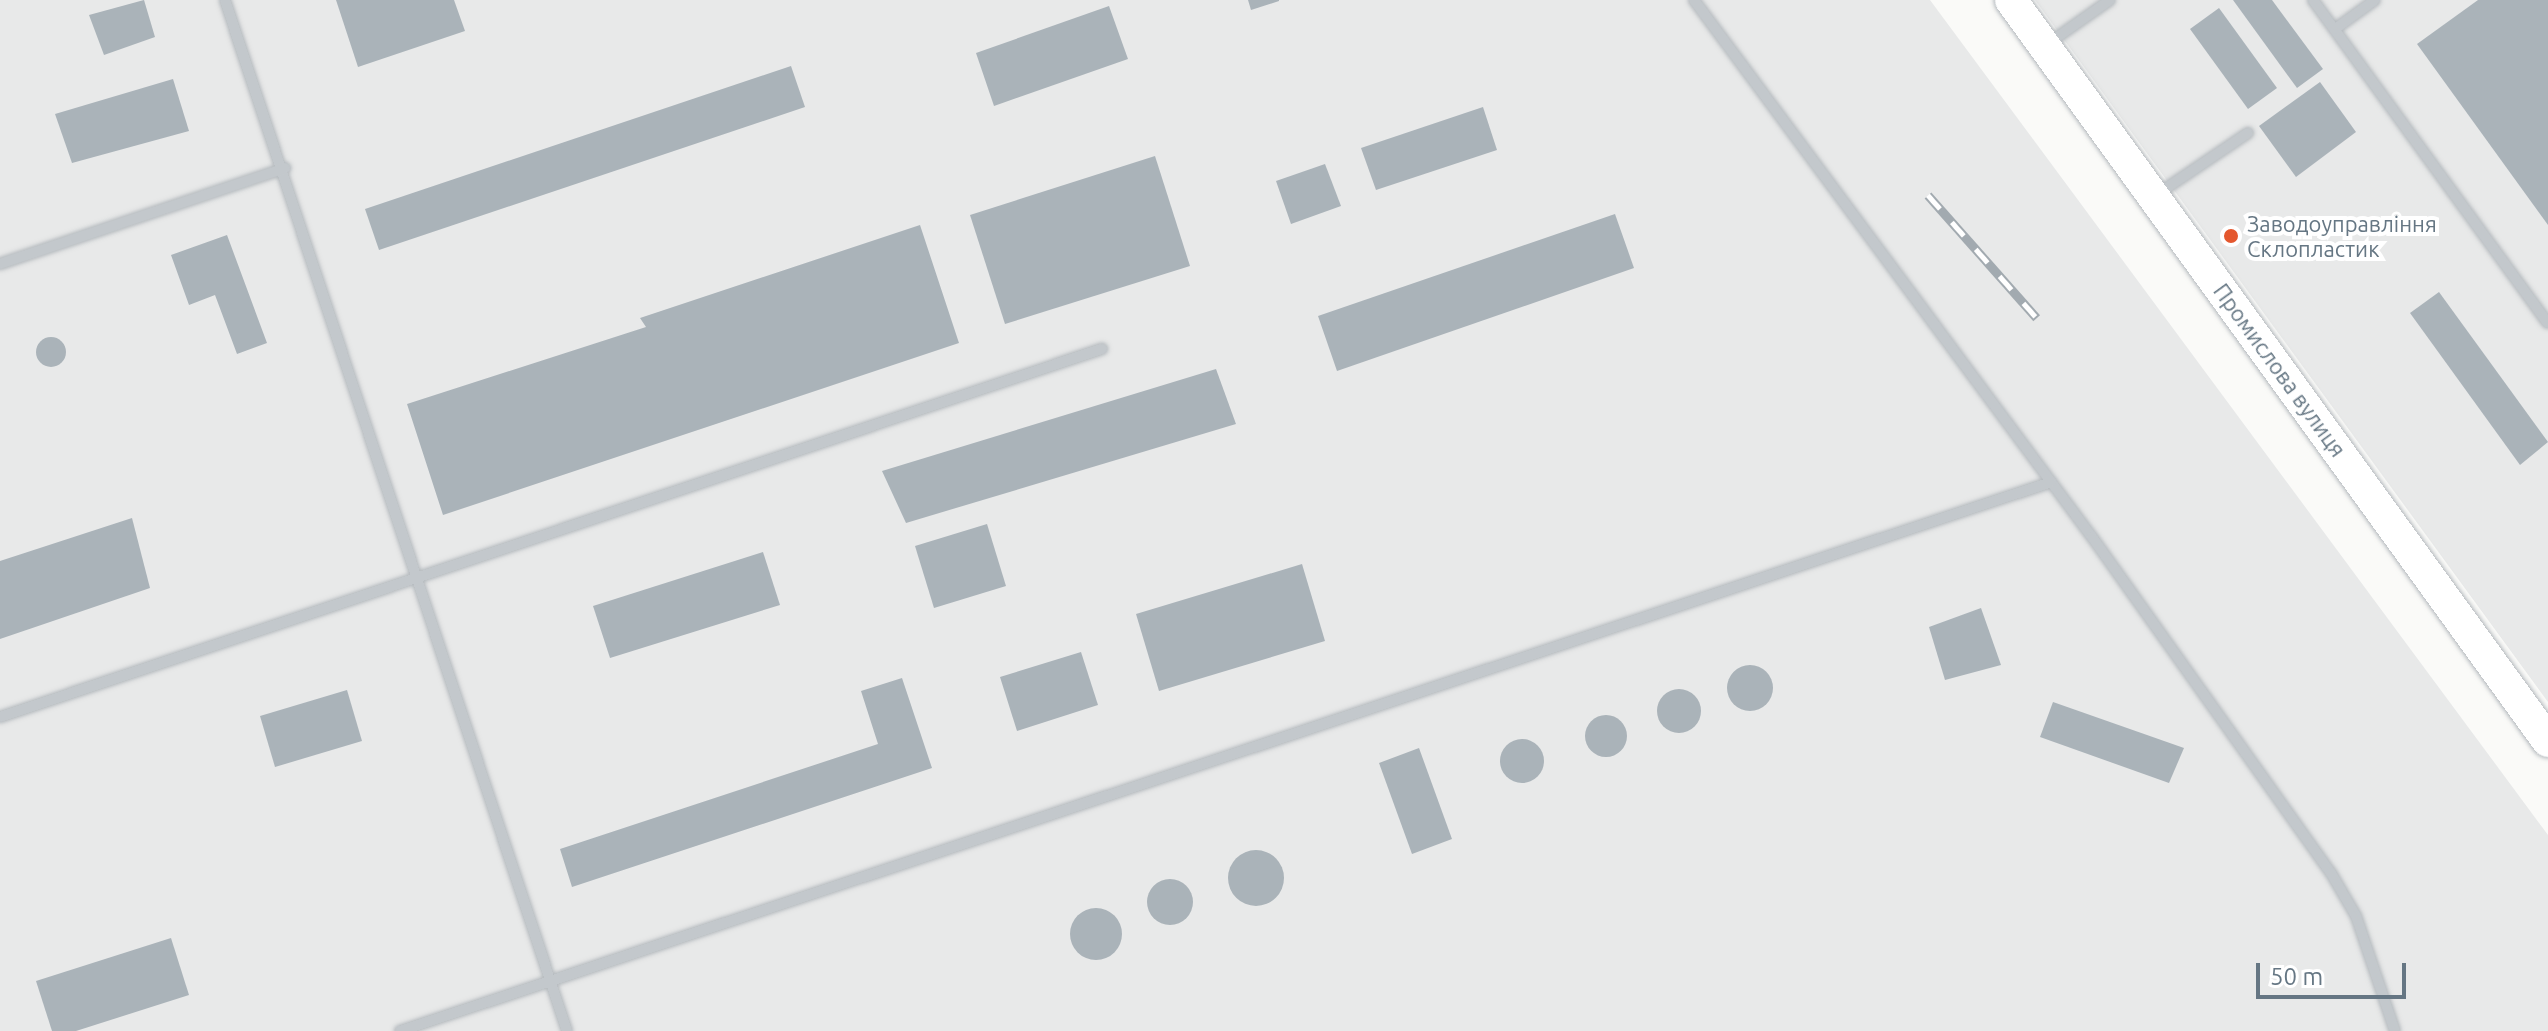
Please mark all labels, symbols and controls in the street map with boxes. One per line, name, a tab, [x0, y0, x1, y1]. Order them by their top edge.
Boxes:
place label: Заводоуправління Склопластик	[2247, 210, 2437, 262]
marker: Заводоуправління Склопластик	[2222, 227, 2240, 245]
street label: Промислова вулиця	[2208, 278, 2352, 462]
scale bar	[2260, 947, 2410, 997]
text: 50 m	[2270, 963, 2323, 990]

